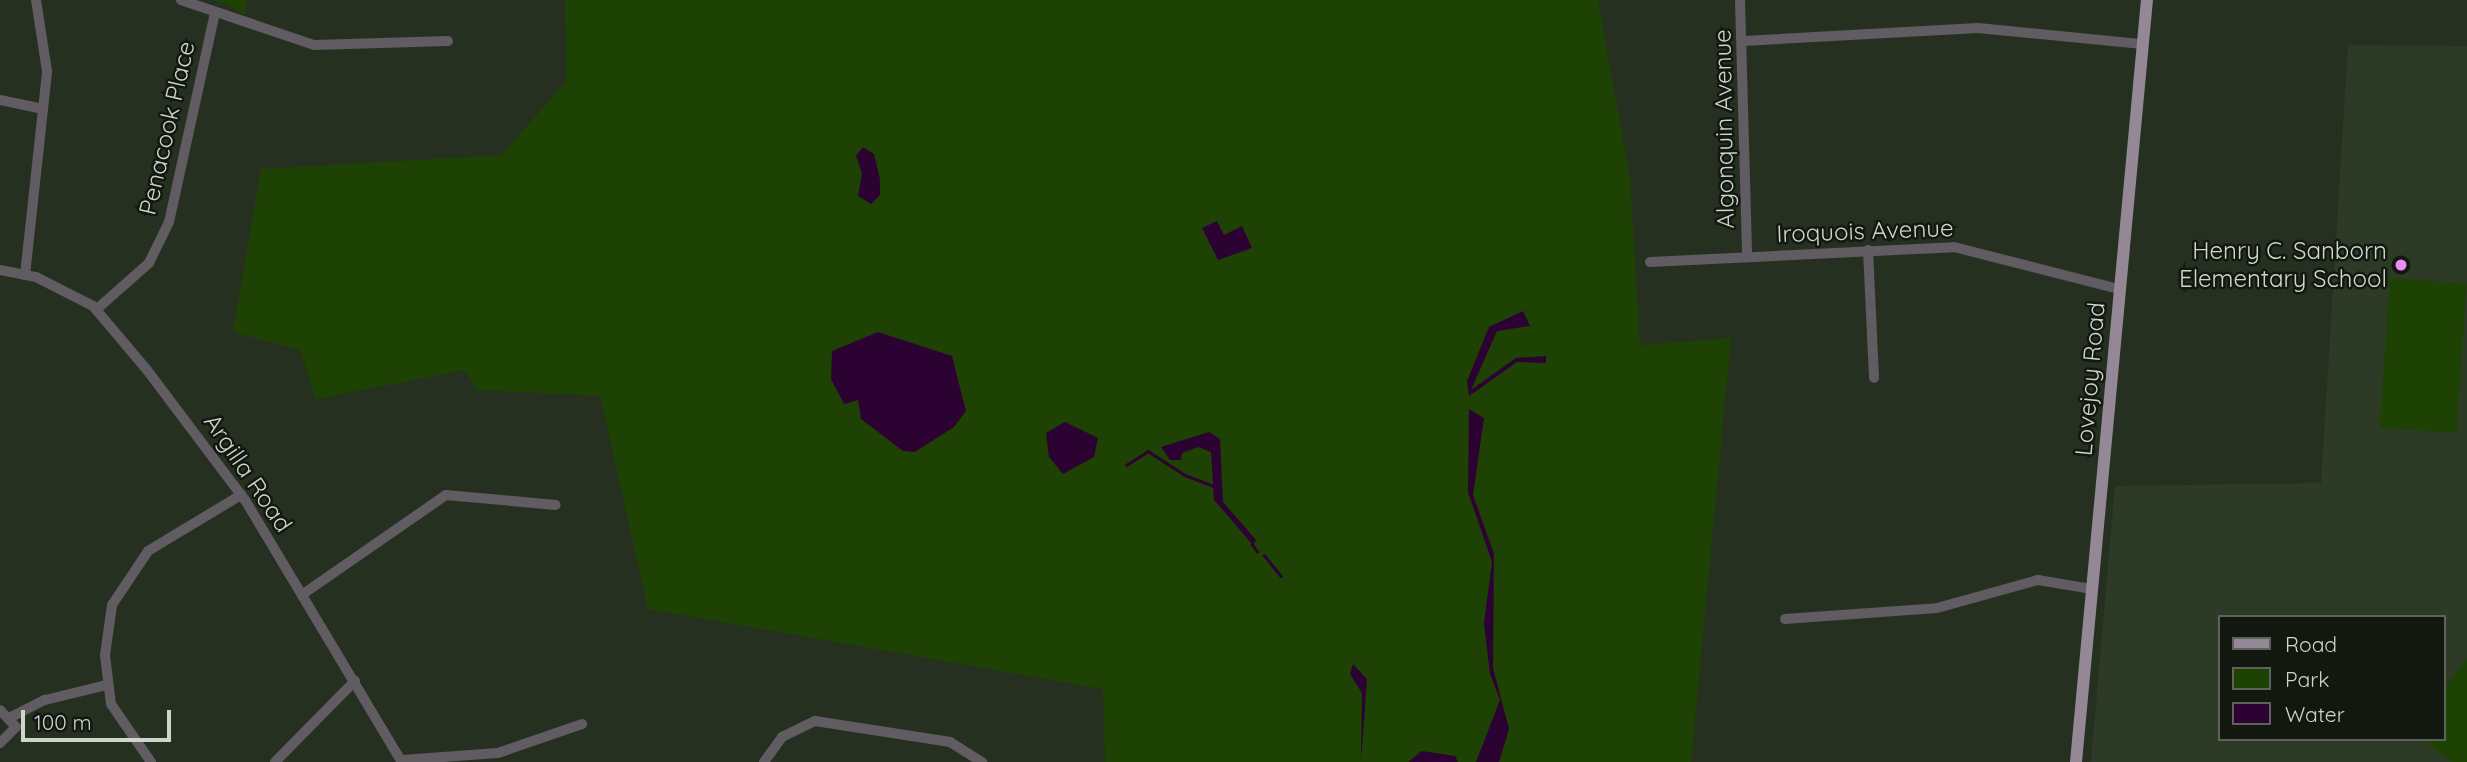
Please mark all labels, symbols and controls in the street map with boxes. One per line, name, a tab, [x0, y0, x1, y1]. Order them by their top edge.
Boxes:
street label: Algonquin Avenue	[1708, 29, 1740, 229]
street label: Penacook Place	[133, 38, 201, 218]
street label: Iroquois Avenue	[1776, 214, 1954, 248]
place label: Henry C. Sanborn Elementary School	[2179, 237, 2387, 293]
marker: Henry C. Sanborn Elementary School	[2393, 257, 2409, 273]
street label: Lovejoy Road	[2069, 301, 2111, 457]
street label: Argilla Road	[198, 408, 298, 538]
legend	[2218, 615, 2446, 741]
text: Road	[2285, 631, 2337, 657]
text: Park	[2285, 666, 2329, 692]
scale bar	[24, 696, 175, 740]
text: Water	[2285, 701, 2345, 727]
text: 100 m	[34, 709, 92, 735]

